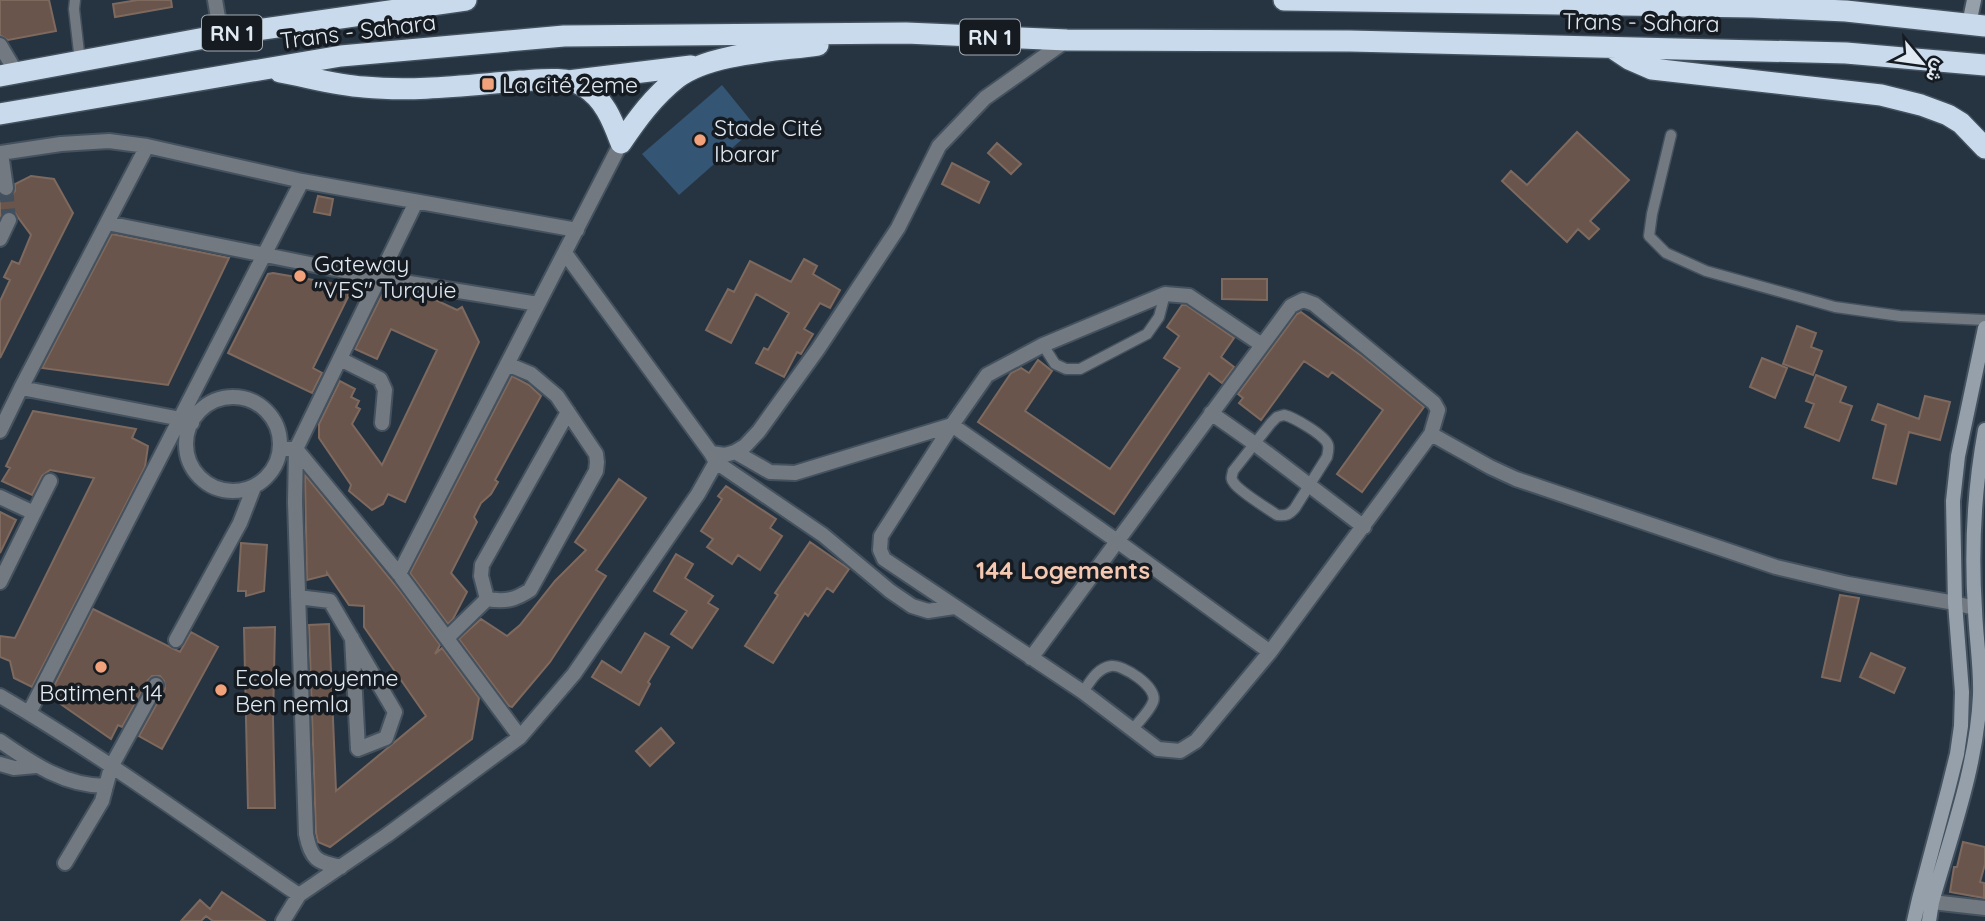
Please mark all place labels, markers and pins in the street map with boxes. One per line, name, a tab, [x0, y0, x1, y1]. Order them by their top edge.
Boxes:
place label: La cité 2eme	[502, 70, 638, 99]
marker: La cité 2eme	[480, 76, 496, 92]
place label: Stade Cité Ibarar	[714, 113, 823, 168]
marker: Stade Cité Ibarar	[692, 132, 708, 148]
place label: Gateway "VFS" Turquie	[314, 249, 457, 304]
marker: Gateway "VFS" Turquie	[292, 268, 308, 284]
marker: Batiment 14	[93, 659, 109, 675]
place label: Ecole moyenne Ben nemla	[235, 663, 398, 718]
place label: Batiment 14	[39, 678, 163, 707]
marker: Ecole moyenne Ben nemla	[213, 682, 229, 698]

